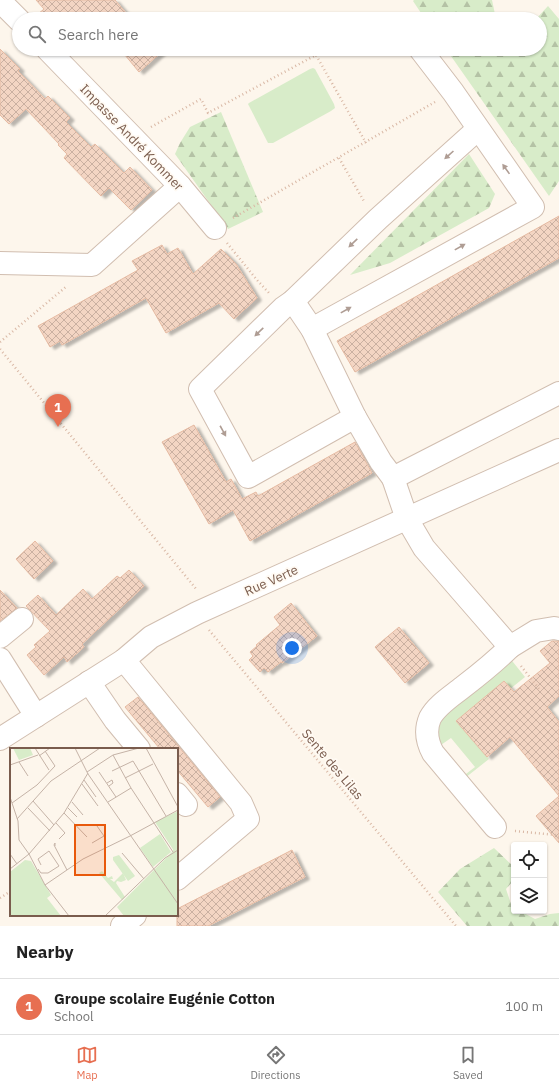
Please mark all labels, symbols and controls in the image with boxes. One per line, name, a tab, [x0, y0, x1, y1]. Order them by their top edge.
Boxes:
search box	[12, 12, 547, 56]
icon: search	[26, 23, 48, 45]
text: Search here	[58, 25, 138, 44]
street label: Impasse André Kommer	[76, 80, 187, 194]
one-way arrow	[444, 150, 454, 160]
one-way arrow	[502, 164, 510, 174]
one-way arrow	[349, 238, 358, 247]
one-way arrow	[454, 244, 466, 251]
one-way arrow	[340, 307, 352, 314]
one-way arrow	[254, 327, 264, 336]
pin: 1	[45, 394, 71, 427]
one-way arrow	[220, 425, 227, 437]
street label: Rue Verte	[242, 561, 301, 600]
your location	[282, 638, 302, 658]
street label: Sente des Lilas	[298, 725, 367, 803]
inset map	[10, 748, 178, 916]
map controls	[511, 842, 547, 914]
button: locate	[511, 842, 547, 878]
button: layers	[511, 878, 547, 914]
text: Nearby	[16, 941, 74, 963]
text: Groupe scolaire Eugénie Cotton	[54, 989, 275, 1008]
text: 1	[25, 998, 33, 1015]
text: 100 m	[505, 998, 543, 1015]
text: School	[54, 1008, 94, 1025]
tab: Map	[76, 1044, 98, 1082]
tab: Directions	[250, 1044, 301, 1082]
tab: Saved	[453, 1044, 483, 1082]

